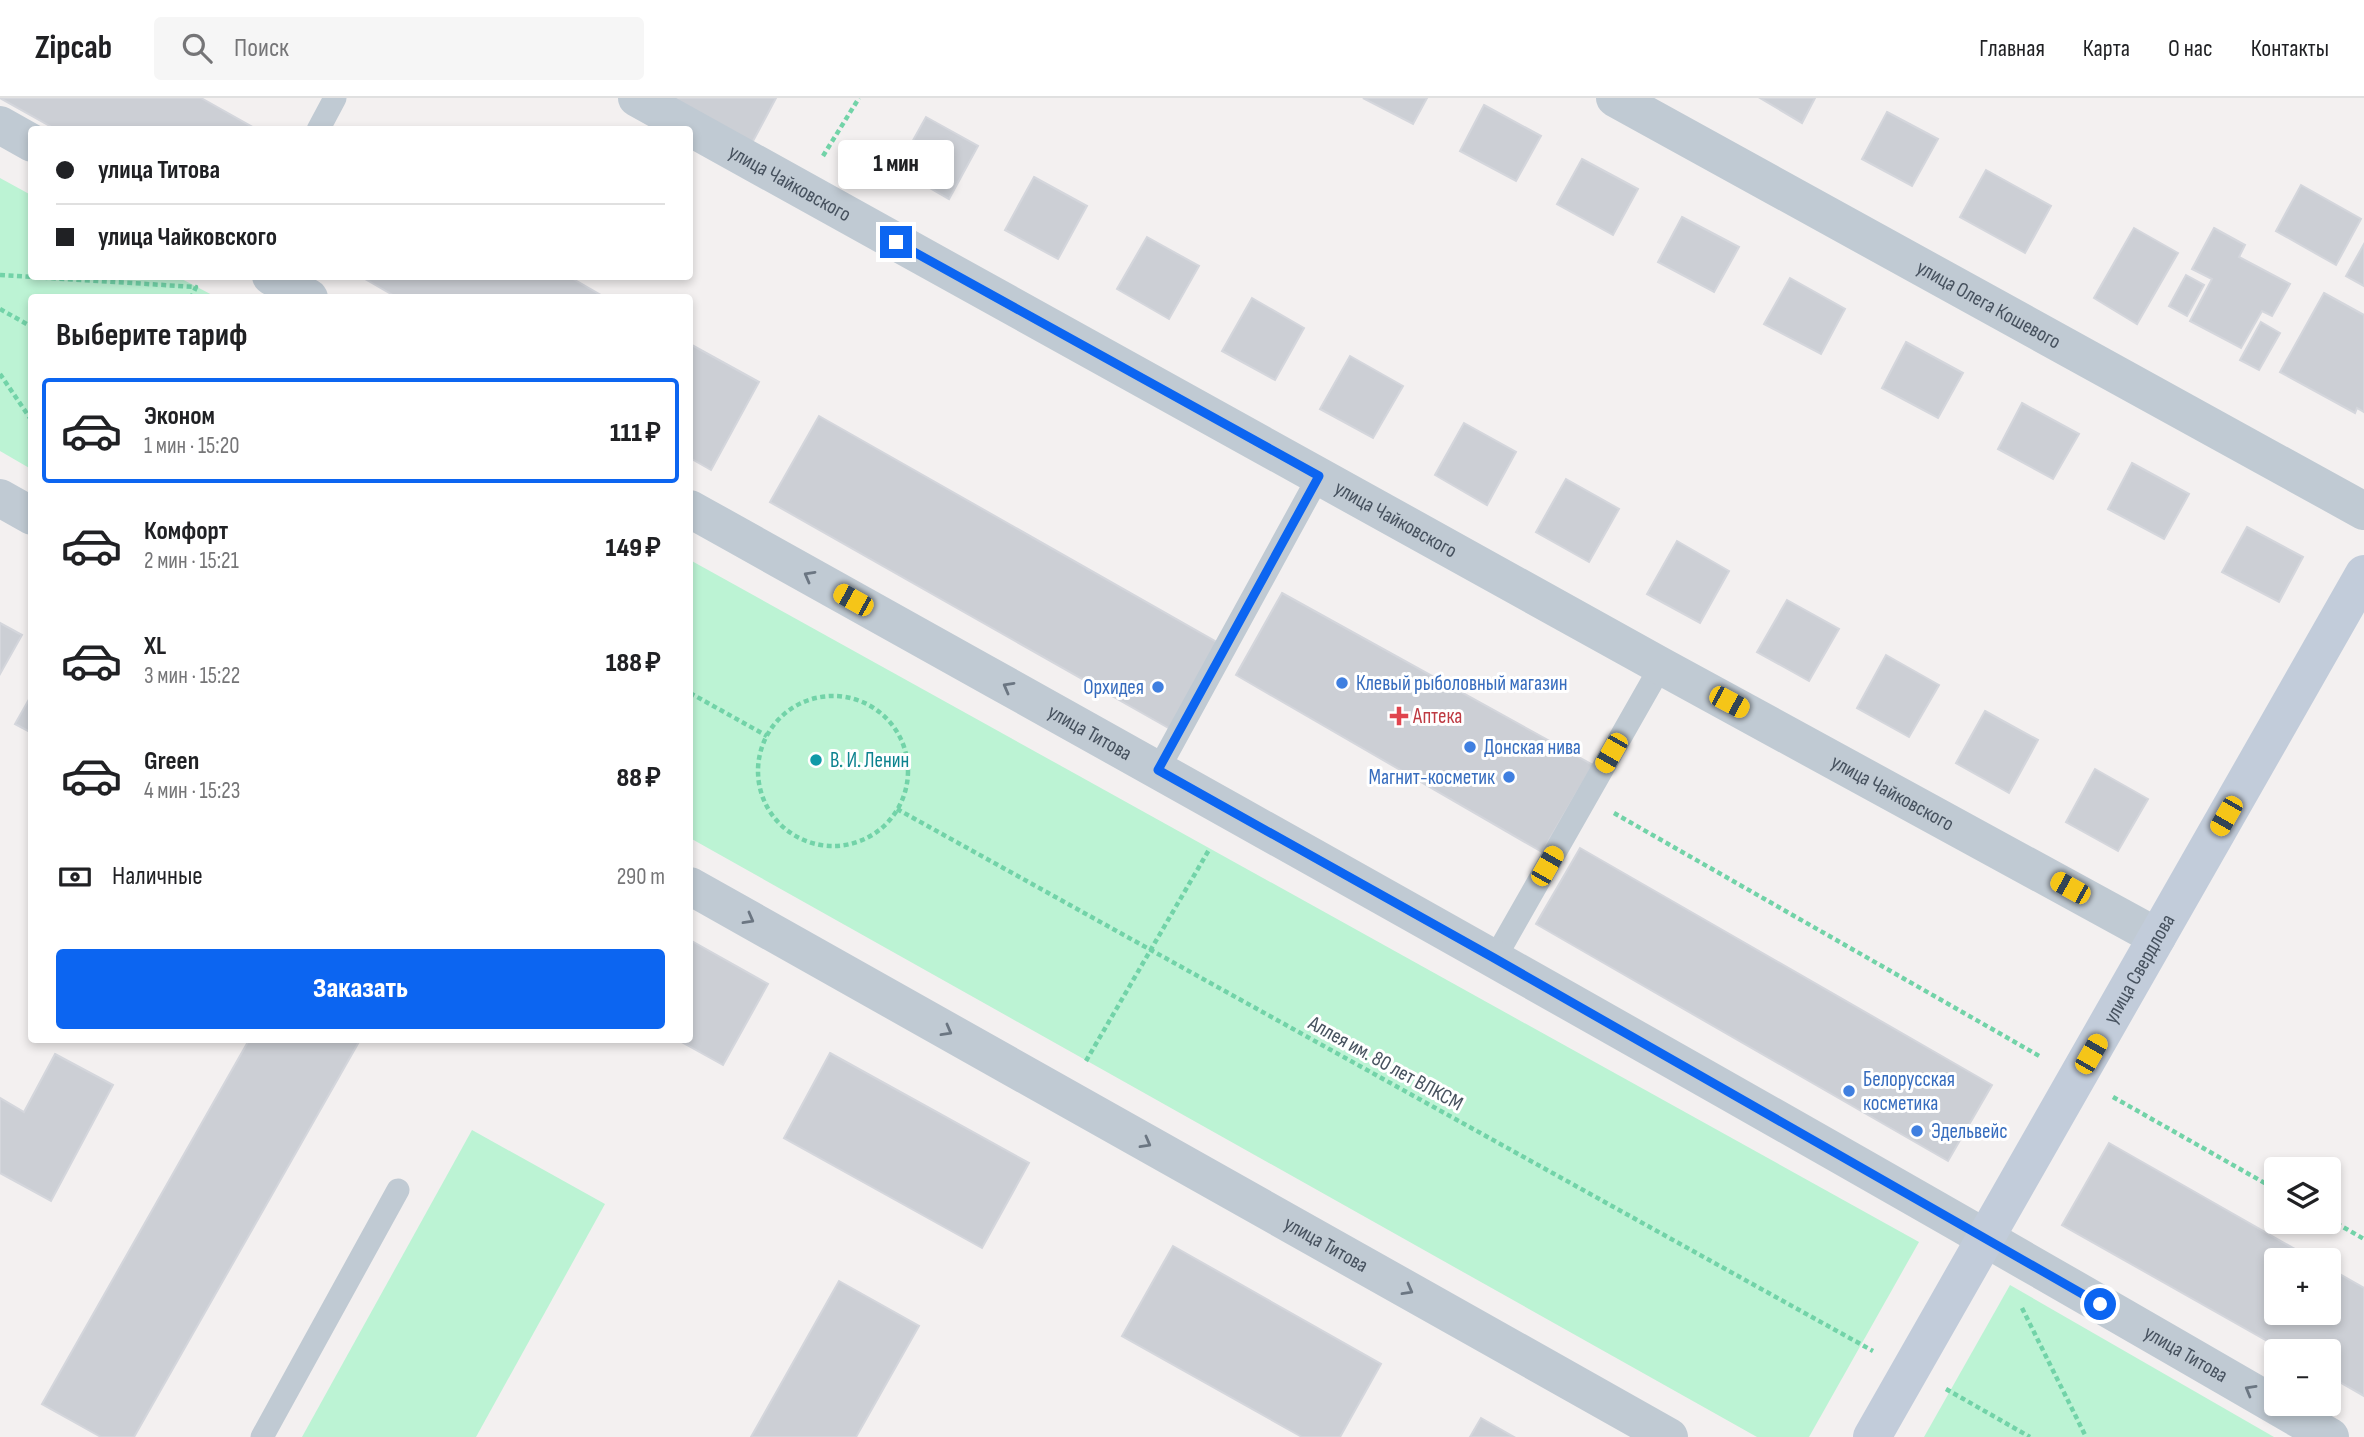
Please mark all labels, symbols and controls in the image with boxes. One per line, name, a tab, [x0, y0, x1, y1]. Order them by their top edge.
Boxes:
search box	[154, 17, 644, 80]
text: Zipcab	[35, 28, 112, 68]
icon: search	[178, 29, 216, 67]
text: Поиск	[234, 33, 289, 64]
text: Главная	[1979, 34, 2045, 63]
text: Карта	[2083, 34, 2130, 63]
text: О нас	[2168, 34, 2213, 63]
text: Контакты	[2251, 34, 2329, 63]
street label: улица Чайковского	[724, 139, 855, 227]
callout: 1 мин	[838, 141, 954, 190]
text: 1 мин	[873, 150, 919, 178]
text: улица Титова	[98, 155, 220, 186]
text: улица Чайковского	[98, 222, 277, 253]
route end	[880, 226, 912, 258]
street label: улица Олега Кошевого	[1912, 255, 2065, 354]
text: Выберите тариф	[56, 316, 247, 355]
icon: car	[60, 399, 123, 462]
text: Эконом	[144, 401, 215, 432]
text: 111 ₽	[610, 418, 661, 449]
text: 1 мин · 15:20	[144, 432, 239, 460]
street label: улица Чайковского	[1330, 476, 1461, 563]
icon: car	[60, 514, 123, 577]
text: Комфорт	[144, 516, 228, 547]
text: 149 ₽	[606, 533, 661, 564]
text: 2 мин · 15:21	[144, 547, 239, 575]
one-way arrow	[804, 571, 817, 584]
car	[830, 581, 877, 619]
icon: car	[60, 629, 123, 692]
text: XL	[144, 631, 166, 662]
text: 188 ₽	[606, 648, 661, 679]
text: 3 мин · 15:22	[144, 662, 240, 690]
place label: Клевый рыболовный магазин	[1356, 671, 1568, 696]
place label: Орхидея	[1083, 675, 1144, 700]
marker: Клевый рыболовный магазин	[1334, 675, 1350, 691]
marker: Орхидея	[1150, 679, 1166, 695]
one-way arrow	[1003, 681, 1016, 695]
car	[1706, 683, 1753, 721]
street label: улица Титова	[1043, 699, 1136, 766]
place label: Аптека	[1412, 704, 1462, 729]
marker: Аптека	[1391, 708, 1407, 724]
car	[1592, 730, 1631, 776]
place label: Донская нива	[1484, 735, 1581, 760]
marker: Донская нива	[1462, 739, 1478, 755]
icon: car	[60, 744, 123, 807]
text: Green	[144, 746, 199, 777]
place label: В. И. Ленин	[830, 748, 909, 773]
street label: улица Чайковского	[1827, 749, 1958, 837]
marker: В. И. Ленин	[808, 752, 824, 768]
text: 88 ₽	[616, 763, 661, 794]
place label: Магнит-косметик	[1368, 765, 1495, 790]
marker: Магнит-косметик	[1501, 769, 1517, 785]
text: 4 мин · 15:23	[144, 777, 240, 805]
car	[2207, 793, 2246, 839]
car	[1528, 843, 1567, 889]
icon: cash	[56, 858, 94, 896]
text: Наличные	[112, 861, 203, 892]
text: 290 m	[617, 863, 665, 891]
car	[2047, 869, 2094, 907]
street label: улица Свердлова	[2098, 910, 2180, 1028]
one-way arrow	[742, 911, 754, 924]
button: Заказать	[56, 949, 665, 1029]
street label: Аллея им. 80 лет ВЛКСМ	[1303, 1010, 1467, 1116]
one-way arrow	[940, 1023, 953, 1036]
car	[2072, 1031, 2111, 1077]
place label: Белорусская косметика	[1863, 1067, 1955, 1116]
marker: Белорусская косметика	[1841, 1083, 1857, 1099]
place label: Эдельвейс	[1931, 1119, 2008, 1144]
marker: Эдельвейс	[1909, 1123, 1925, 1139]
one-way arrow	[1138, 1135, 1151, 1148]
map controls	[2264, 1157, 2341, 1416]
button: layers	[2264, 1157, 2341, 1234]
street label: улица Титова	[1279, 1211, 1372, 1278]
button: +	[2264, 1248, 2341, 1325]
one-way arrow	[1401, 1282, 1413, 1295]
route start	[2084, 1288, 2116, 1320]
street label: улица Титова	[2140, 1320, 2232, 1388]
button: −	[2264, 1339, 2341, 1416]
one-way arrow	[2244, 1386, 2257, 1399]

